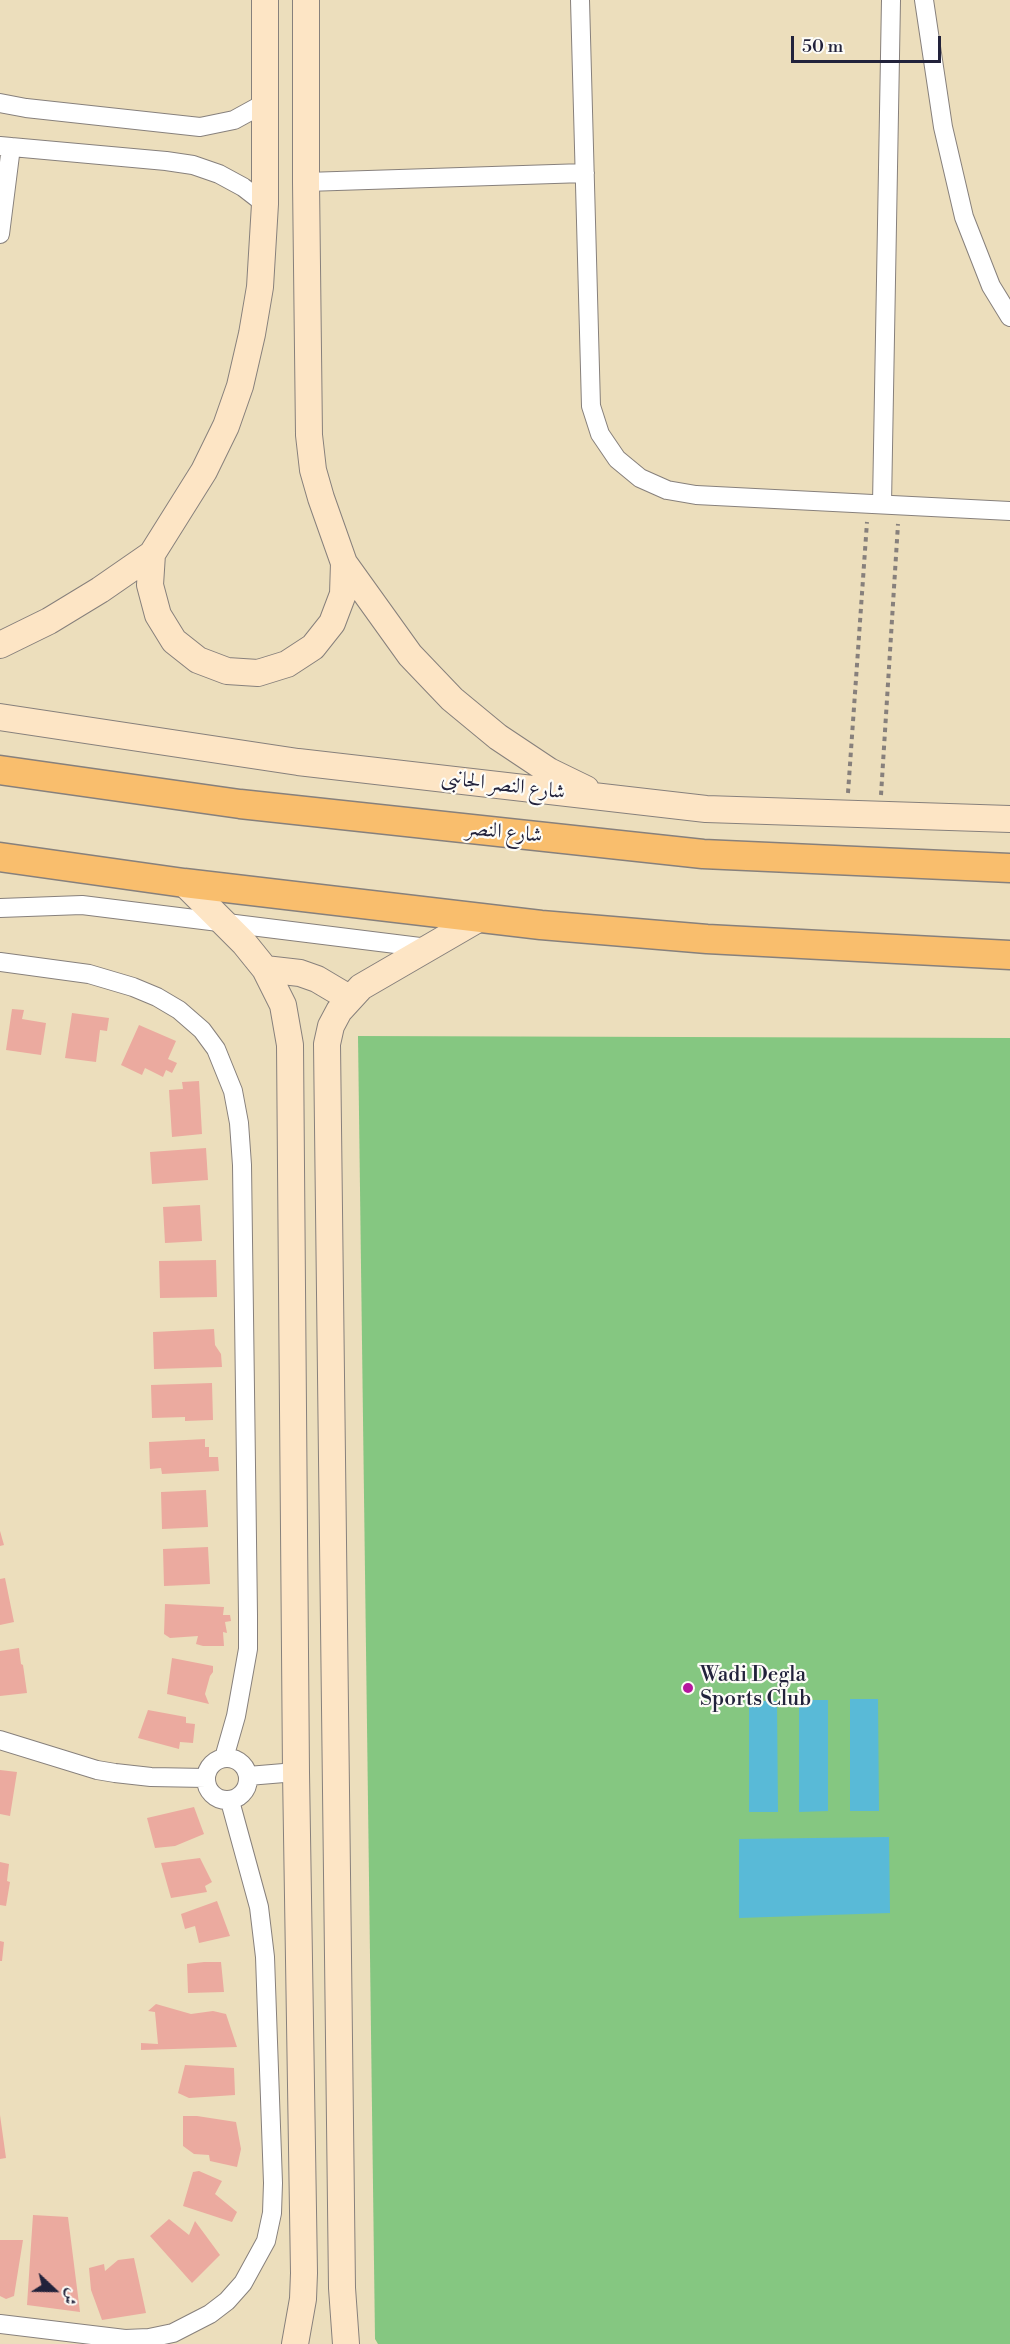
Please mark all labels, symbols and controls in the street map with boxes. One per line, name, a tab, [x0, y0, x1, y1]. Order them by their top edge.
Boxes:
scale bar	[794, 24, 944, 62]
text: 50 m	[802, 35, 843, 58]
street label: شارع النصر الجانبى	[440, 766, 566, 806]
street label: شارع النصر	[465, 816, 543, 850]
place label: Wadi Degla Sports Club	[700, 1663, 811, 1713]
marker: Wadi Degla Sports Club	[681, 1681, 695, 1695]
north arrow	[24, 2260, 84, 2320]
text: ش	[58, 2286, 83, 2308]

